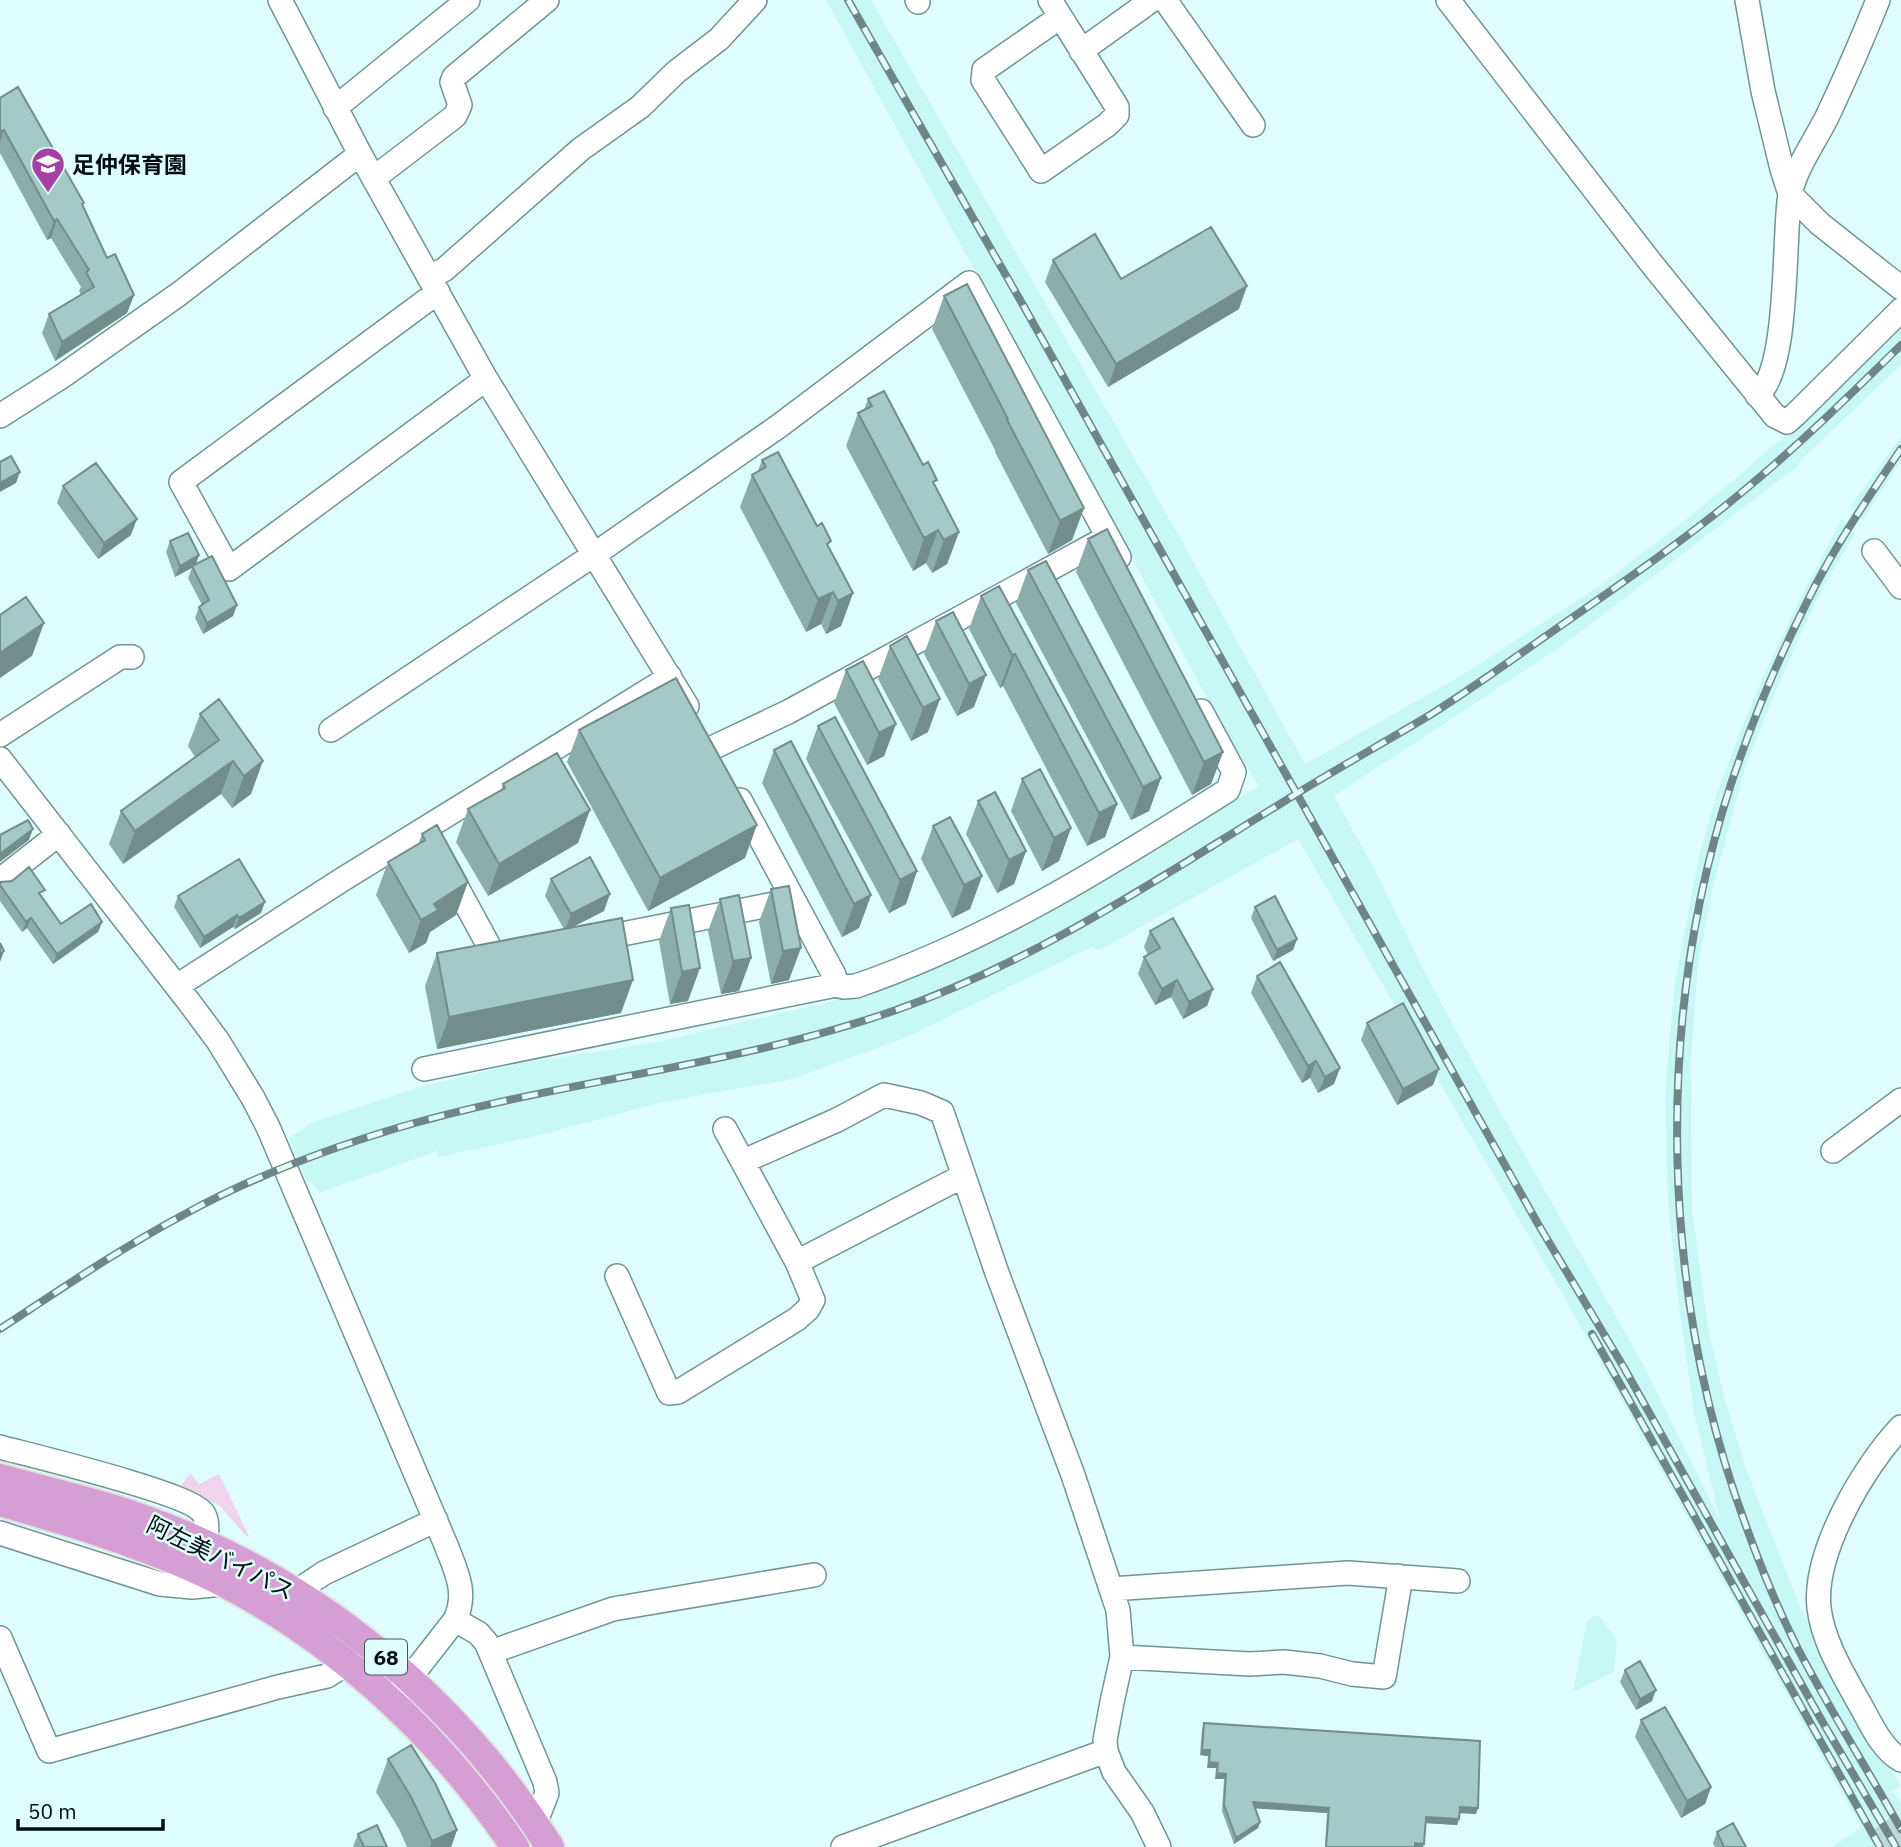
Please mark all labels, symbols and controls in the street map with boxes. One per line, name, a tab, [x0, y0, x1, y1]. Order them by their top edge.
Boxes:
school or university icon: 足仲保育園	[29, 145, 67, 194]
place label: 足仲保育園	[72, 149, 187, 179]
street label: 阿左美バイパス	[142, 1508, 300, 1606]
road number: 68	[365, 1640, 407, 1674]
scale bar	[18, 1787, 163, 1831]
text: 50 m	[28, 1797, 77, 1825]

